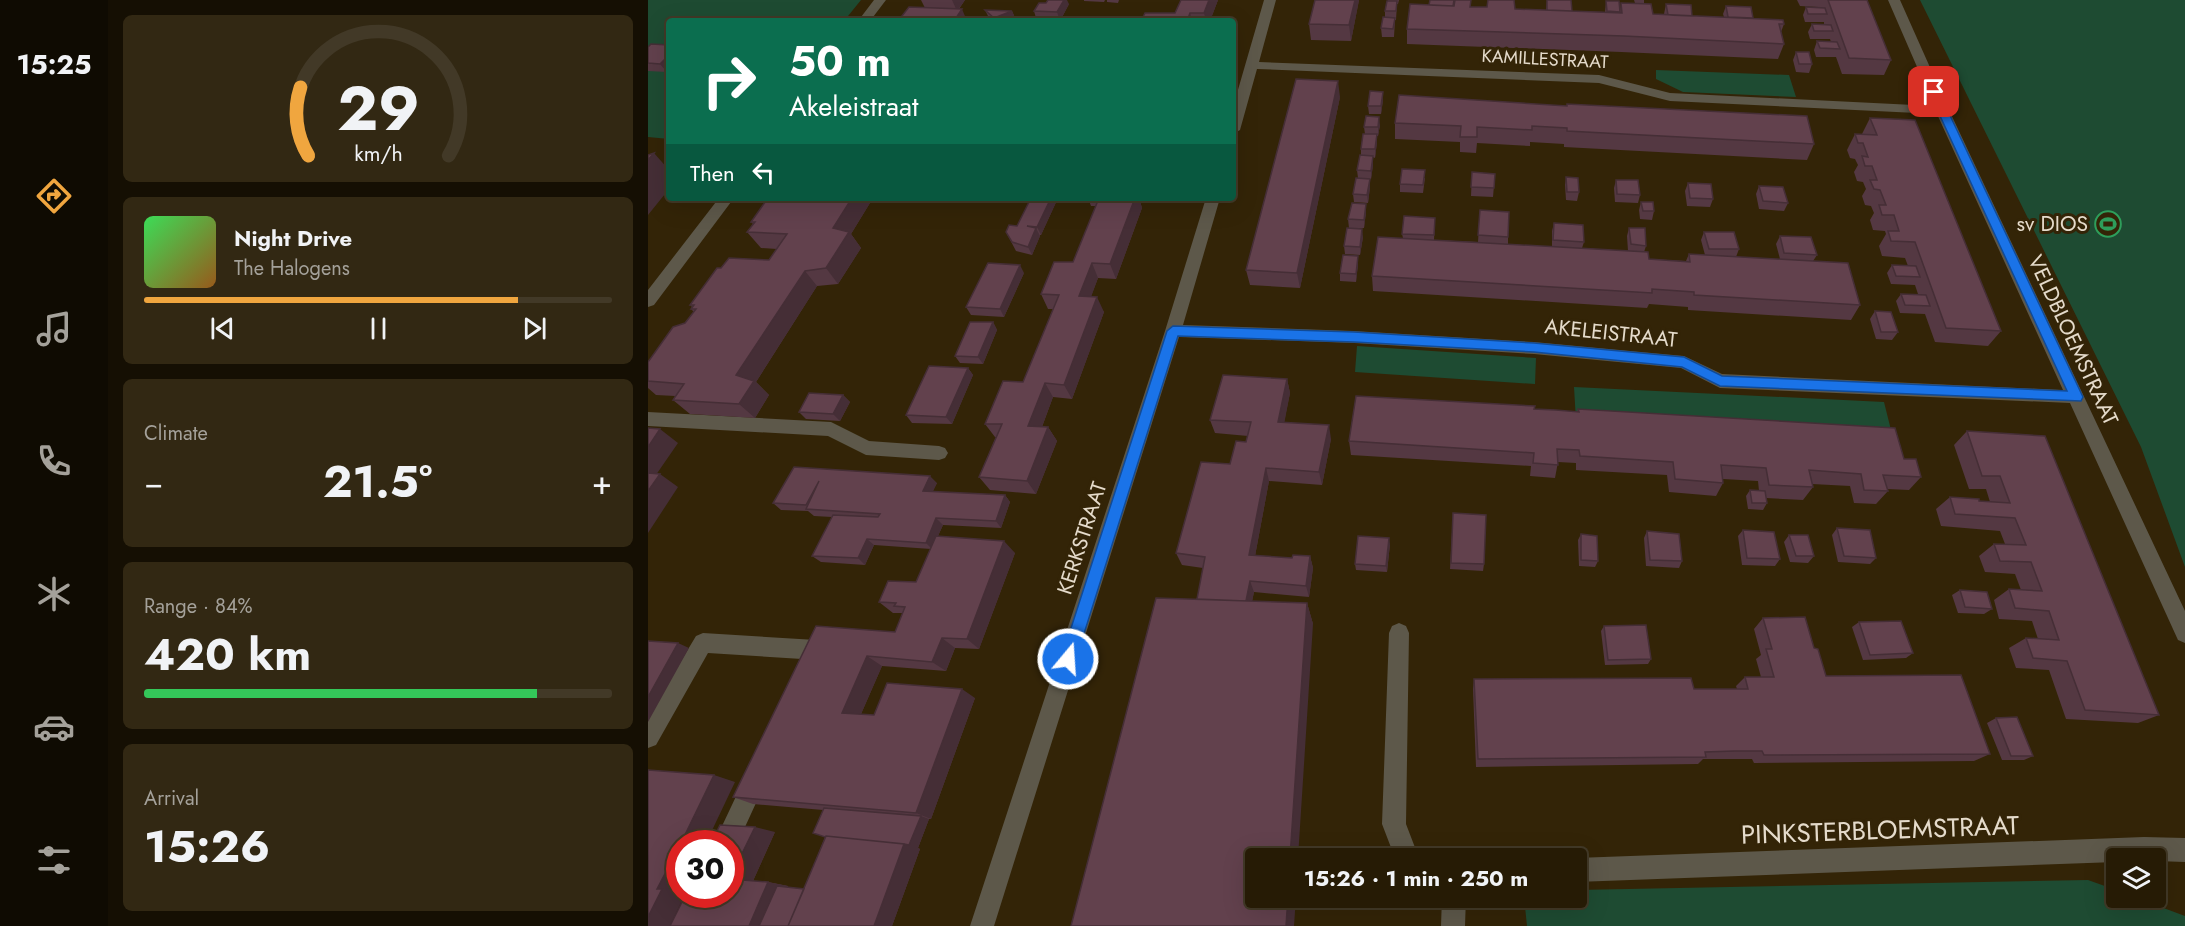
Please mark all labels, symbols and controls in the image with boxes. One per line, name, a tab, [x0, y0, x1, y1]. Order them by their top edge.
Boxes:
text: 50 m	[789, 31, 891, 92]
icon: right	[690, 42, 768, 120]
street label: KAMILLESTRAAT	[1481, 43, 1610, 75]
text: 15:25	[17, 45, 91, 84]
text: 29	[337, 63, 419, 153]
pin	[1908, 66, 1959, 117]
icon: arrive	[1917, 75, 1950, 108]
text: Akeleistraat	[789, 87, 918, 126]
text: km/h	[354, 138, 402, 169]
icon: left	[747, 156, 780, 189]
text: Then	[690, 157, 735, 189]
icon: directions	[33, 175, 75, 217]
place label: sv DIOS	[2017, 209, 2088, 239]
sports icon: sv DIOS	[2093, 209, 2123, 239]
text: Night Drive	[234, 222, 352, 254]
street label: VELDBLOEMSTRAAT	[2020, 250, 2126, 430]
text: The Halogens	[234, 254, 350, 283]
icon: music	[33, 308, 75, 350]
street label: AKELEISTRAAT	[1543, 311, 1679, 355]
icon: previous	[206, 312, 239, 345]
icon: pause	[362, 312, 395, 345]
icon: next	[518, 312, 551, 345]
text: Climate	[144, 419, 208, 448]
icon: phone	[33, 440, 75, 482]
text: 21.5°	[323, 449, 432, 514]
text: −	[144, 459, 163, 506]
text: +	[592, 459, 612, 506]
street label: KERKSTRAAT	[1050, 478, 1114, 598]
icon: climate	[33, 573, 75, 615]
text: Range · 84%	[144, 592, 253, 621]
text: 420 km	[144, 622, 311, 687]
position arrow	[1036, 627, 1100, 691]
icon: car	[33, 706, 75, 748]
text: Arrival	[144, 784, 199, 813]
street label: PINKSTERBLOEMSTRAAT	[1740, 806, 2020, 854]
text: 15:26	[144, 814, 270, 879]
speed limit sign: 30	[666, 830, 744, 908]
icon: filters	[33, 839, 75, 881]
map controls	[2106, 848, 2166, 908]
button: layers	[2106, 848, 2166, 908]
text: 15:26 · 1 min · 250 m	[1304, 862, 1528, 894]

